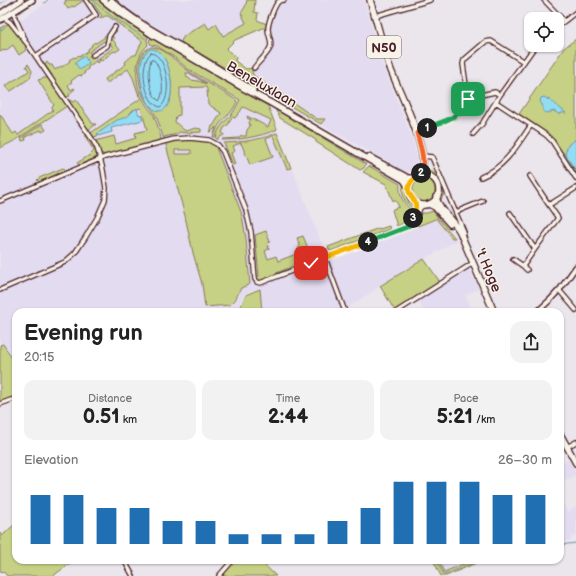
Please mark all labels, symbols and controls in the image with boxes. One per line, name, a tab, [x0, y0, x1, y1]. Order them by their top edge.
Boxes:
map controls	[524, 12, 564, 52]
button: locate	[524, 12, 564, 52]
road number: N50	[367, 36, 401, 58]
street label: Beneluxlaan	[224, 57, 300, 111]
pin	[451, 82, 485, 116]
icon: arrive	[457, 88, 479, 110]
pin: 1	[417, 118, 437, 138]
text: 1	[425, 121, 429, 134]
pin: 2	[411, 163, 431, 183]
text: 2	[418, 166, 424, 179]
pin: 3	[403, 208, 423, 228]
text: 3	[410, 211, 416, 224]
pin: 4	[358, 232, 378, 252]
text: 4	[365, 235, 371, 248]
pin	[294, 246, 328, 280]
street label: 't Hoge	[472, 246, 505, 295]
icon: check	[300, 252, 322, 274]
text: Evening run	[24, 320, 143, 347]
button: share	[510, 321, 552, 363]
text: 20:15	[24, 349, 54, 365]
text: Distance	[88, 392, 132, 405]
text: Time	[276, 392, 300, 405]
text: Pace	[453, 392, 479, 405]
text: 0.51	[83, 405, 120, 429]
text: 2:44	[268, 405, 308, 429]
text: 5:21	[437, 405, 473, 429]
text: km	[120, 413, 137, 426]
text: /km	[473, 413, 495, 426]
text: Elevation	[24, 452, 78, 468]
text: 26–30 m	[498, 452, 552, 468]

